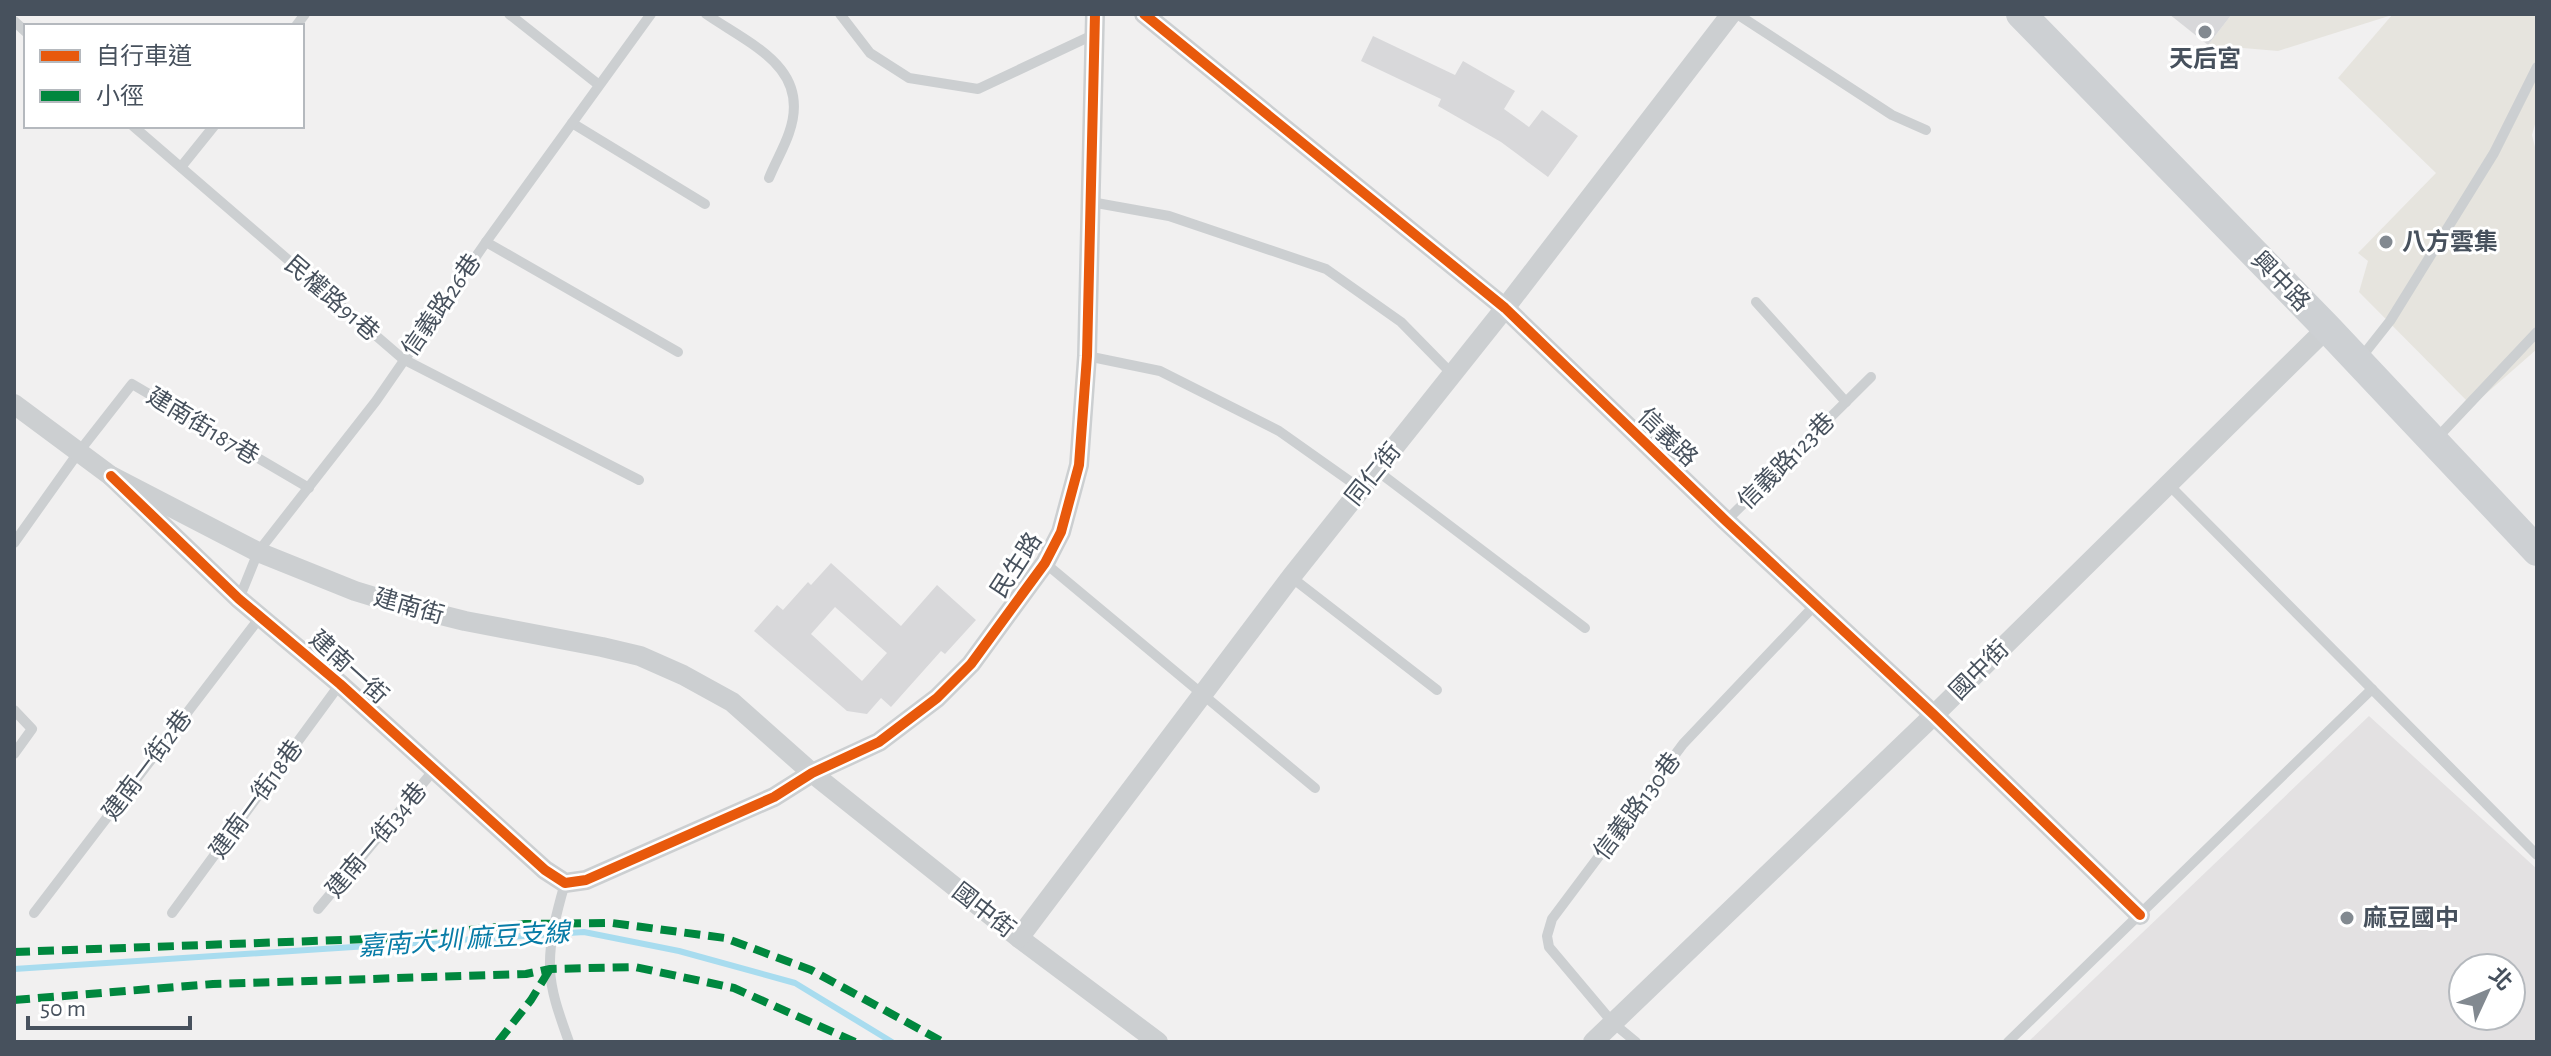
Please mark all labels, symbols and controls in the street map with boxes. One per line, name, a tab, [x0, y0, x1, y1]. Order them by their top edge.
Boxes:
marker: 天后宮	[2196, 23, 2214, 41]
legend	[24, 24, 304, 128]
text: 自行車道	[96, 43, 192, 69]
place label: 天后宮	[2169, 46, 2241, 72]
text: 小徑	[96, 83, 144, 109]
place label: 八方雲集	[2402, 229, 2498, 255]
marker: 八方雲集	[2377, 233, 2395, 251]
street label: 興中路	[2247, 246, 2315, 316]
street label: 信義路26巷	[396, 249, 486, 361]
street label: 民權路91巷	[280, 250, 384, 346]
street label: 建南街187巷	[142, 383, 264, 469]
street label: 信義路	[1633, 403, 1703, 471]
street label: 信義路123巷	[1733, 408, 1839, 514]
street label: 同仁街	[1340, 438, 1406, 510]
street label: 民生路	[985, 528, 1047, 602]
street label: 建南街	[371, 584, 447, 628]
street label: 建南一街	[305, 625, 393, 709]
street label: 國中街	[1944, 635, 2014, 705]
street label: 建南一街2巷	[97, 705, 197, 825]
street label: 建南一街18巷	[204, 735, 308, 863]
street label: 信義路130巷	[1588, 748, 1686, 864]
street label: 建南一街34巷	[321, 777, 431, 903]
street label: 國中街	[948, 878, 1020, 942]
place label: 麻豆國中	[2363, 905, 2459, 931]
marker: 麻豆國中	[2338, 909, 2356, 927]
water label: 嘉南大圳 麻豆支線	[357, 917, 574, 960]
north arrow	[2447, 952, 2527, 1032]
text: 北	[2485, 963, 2517, 994]
scale bar	[28, 980, 190, 1030]
text: 50 m	[40, 997, 86, 1021]

